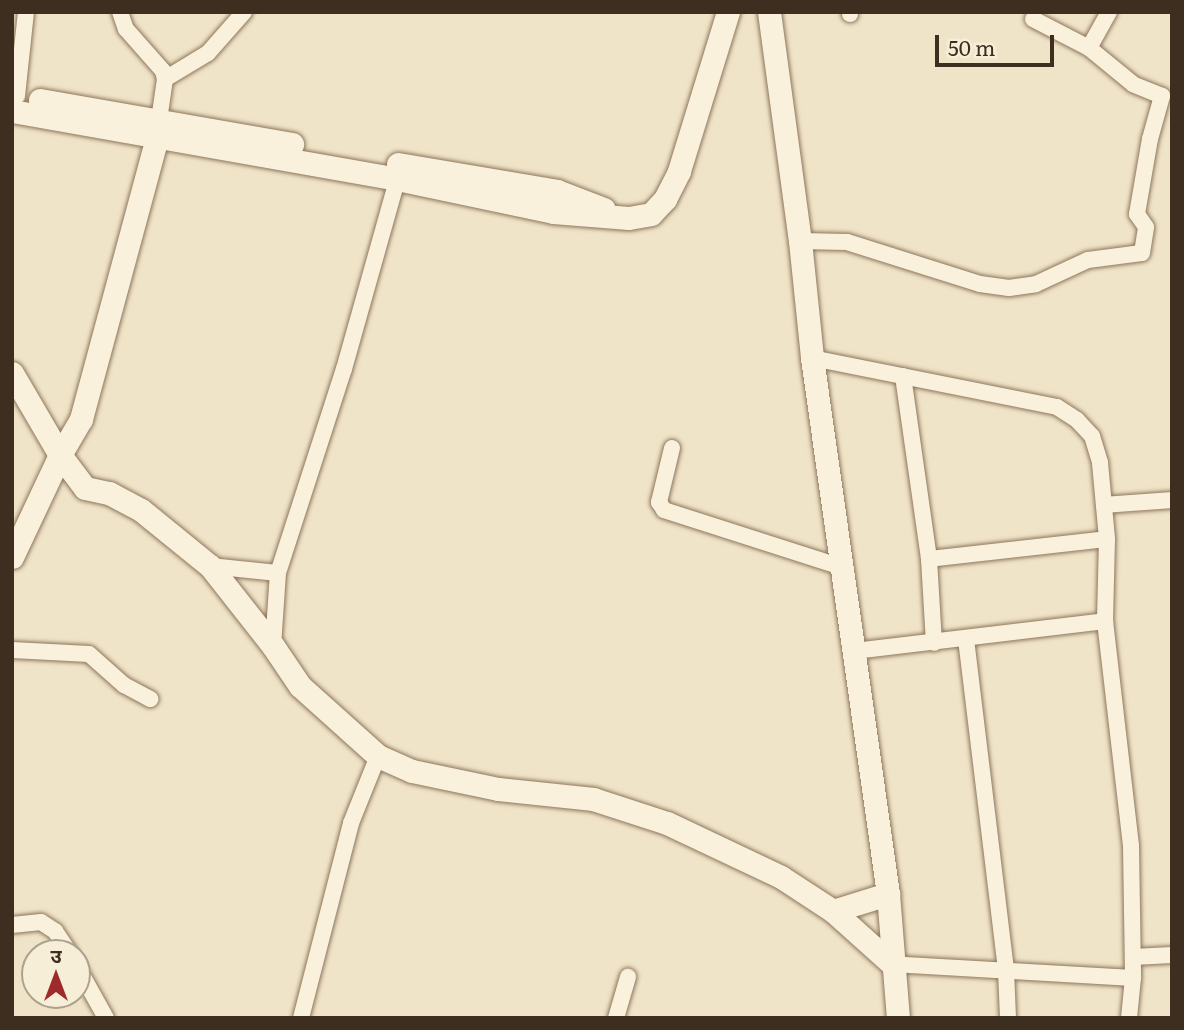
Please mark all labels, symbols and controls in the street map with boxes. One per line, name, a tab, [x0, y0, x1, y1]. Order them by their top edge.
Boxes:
scale bar	[939, 21, 1058, 65]
text: 50 m	[948, 31, 995, 62]
north arrow	[21, 939, 91, 1009]
text: उ	[50, 941, 62, 969]

